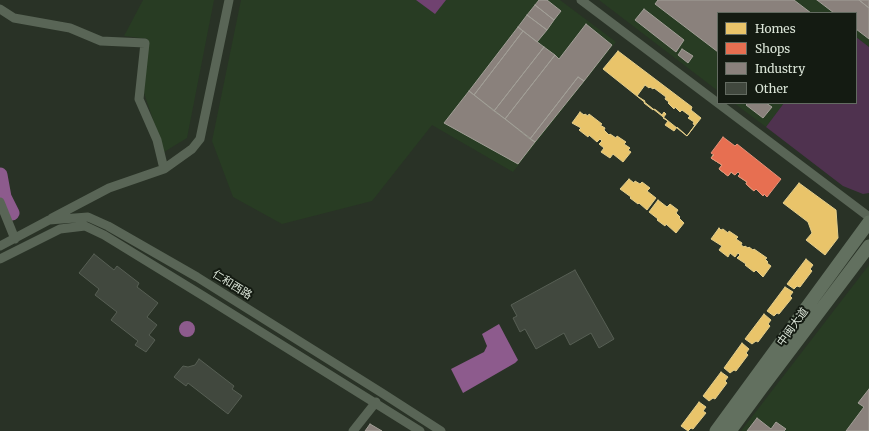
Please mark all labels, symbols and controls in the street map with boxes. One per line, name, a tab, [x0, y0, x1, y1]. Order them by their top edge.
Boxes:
legend	[717, 12, 857, 104]
text: Homes	[755, 21, 796, 36]
text: Shops	[755, 41, 790, 56]
text: Industry	[755, 61, 805, 76]
text: Other	[755, 81, 788, 96]
street label: 仁和西路	[210, 268, 254, 302]
street label: 中闽大道	[775, 305, 811, 349]

